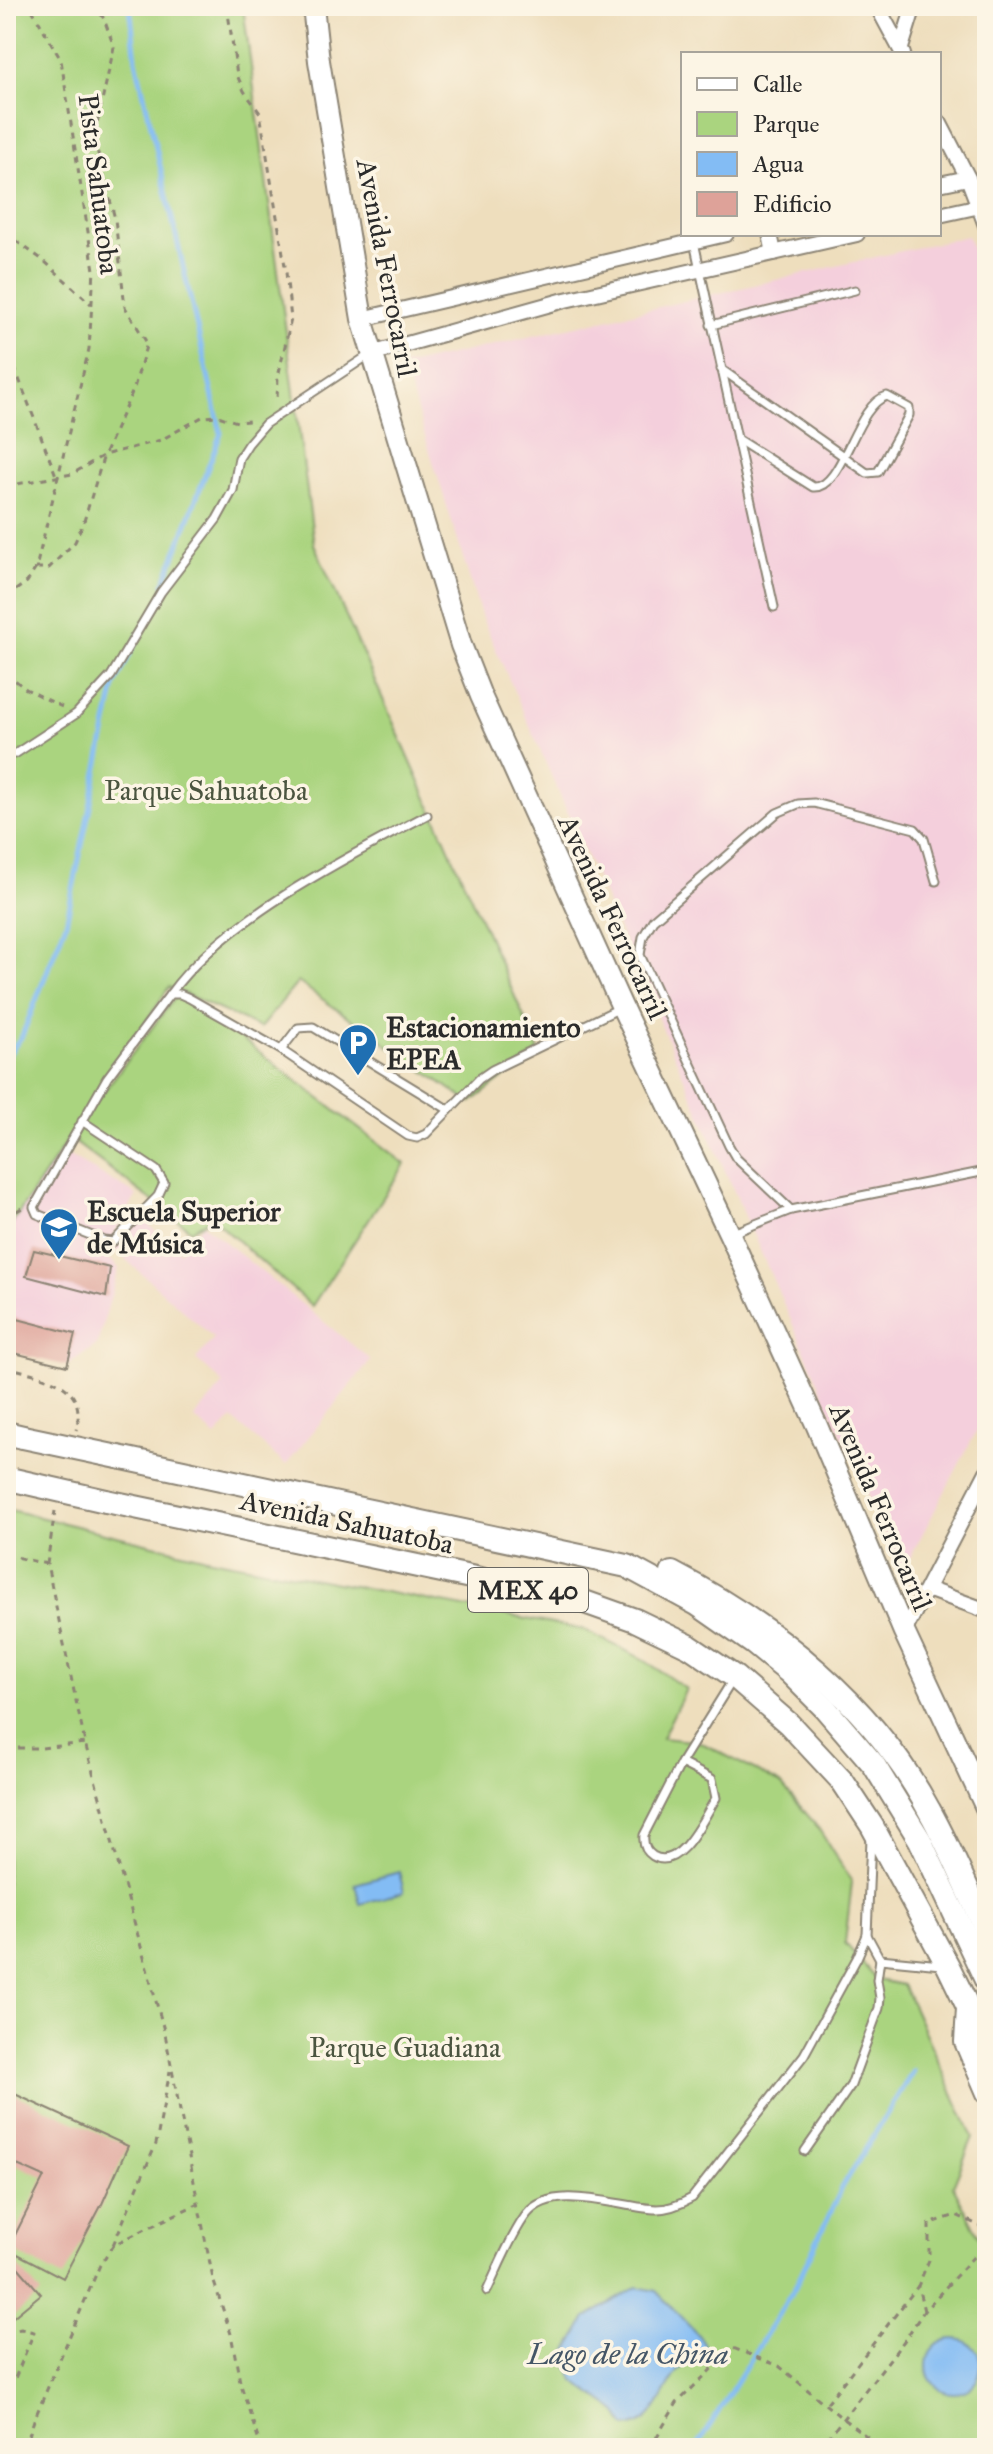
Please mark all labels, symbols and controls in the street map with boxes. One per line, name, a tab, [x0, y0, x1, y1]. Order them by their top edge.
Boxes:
legend	[681, 52, 941, 236]
text: Calle	[753, 69, 802, 99]
street label: Pista Sahuatoba	[71, 92, 127, 276]
text: Parque	[753, 109, 820, 139]
text: Agua	[752, 149, 804, 179]
street label: Avenida Ferrocarril	[348, 155, 425, 380]
text: Edificio	[753, 189, 832, 219]
park label: Parque Sahuatoba	[104, 773, 308, 808]
street label: Avenida Ferrocarril	[550, 808, 676, 1025]
place label: Estacionamiento EPEA	[386, 1010, 581, 1077]
parking icon: Estacionamiento EPEA	[337, 1022, 379, 1077]
place label: Escuela Superior de Música	[87, 1194, 281, 1261]
school or university icon: Escuela Superior de Música	[38, 1206, 80, 1261]
street label: Avenida Ferrocarril	[821, 1397, 941, 1616]
street label: Avenida Sahuatoba	[236, 1482, 457, 1562]
road number: MEX 40	[468, 1568, 588, 1612]
park label: Parque Guadiana	[309, 2030, 501, 2065]
water label: Lago de la China	[525, 2336, 729, 2372]

